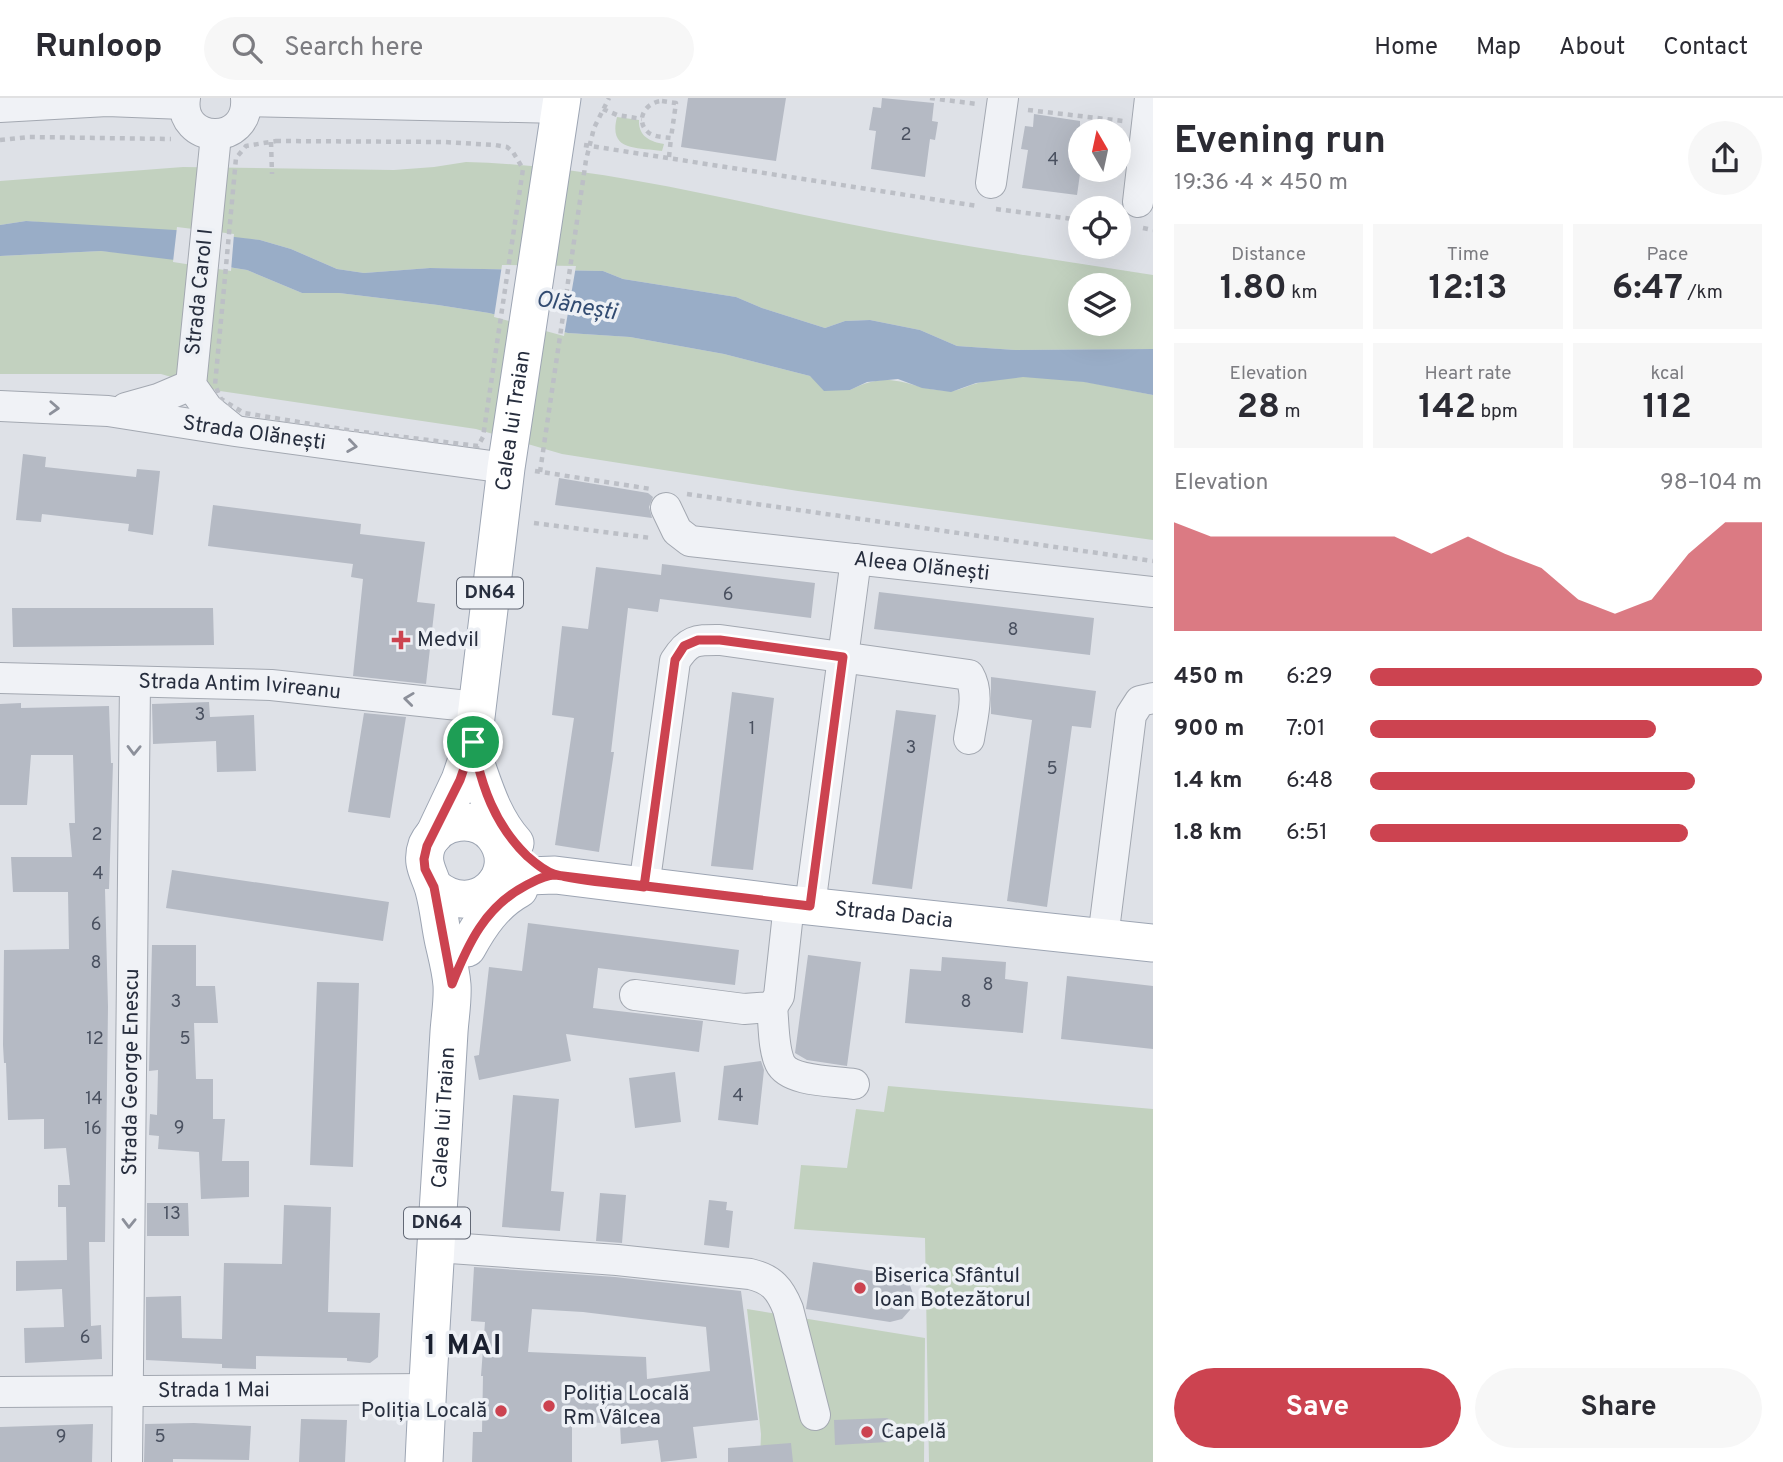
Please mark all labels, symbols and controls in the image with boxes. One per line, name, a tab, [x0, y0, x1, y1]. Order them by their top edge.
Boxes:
search box	[204, 17, 694, 80]
text: Runloop	[35, 27, 162, 69]
icon: search	[228, 29, 266, 67]
text: Search here	[284, 32, 423, 65]
text: Home	[1374, 33, 1438, 63]
text: Map	[1476, 33, 1521, 63]
text: About	[1559, 33, 1625, 63]
text: Contact	[1663, 33, 1748, 63]
text: Evening run	[1174, 118, 1386, 167]
north arrow	[1068, 119, 1130, 182]
map controls	[1068, 119, 1131, 336]
button: share	[1688, 121, 1762, 195]
house number: 2	[900, 124, 912, 147]
house number: 4	[1047, 149, 1059, 172]
text: 19:36 · 4 × 450 m	[1174, 169, 1348, 198]
button: locate	[1068, 196, 1131, 259]
street label: Strada Carol I	[180, 227, 220, 357]
text: Distance	[1231, 243, 1306, 267]
text: Time	[1447, 243, 1489, 267]
text: Pace	[1646, 243, 1688, 267]
text: 1.80	[1220, 267, 1287, 311]
text: 12:13	[1429, 267, 1507, 311]
text: 6:47	[1612, 267, 1683, 311]
button: layers	[1068, 273, 1131, 336]
text: km	[1287, 281, 1318, 305]
text: /km	[1683, 281, 1723, 305]
water label: Olănești	[533, 286, 620, 329]
street label: Calea lui Traian	[490, 348, 537, 492]
text: Elevation	[1230, 362, 1308, 386]
text: Heart rate	[1425, 362, 1511, 386]
text: kcal	[1650, 362, 1684, 386]
text: 28	[1237, 386, 1280, 430]
text: 142	[1418, 386, 1476, 430]
text: 112	[1643, 386, 1692, 430]
text: m	[1280, 400, 1301, 424]
text: bpm	[1476, 400, 1518, 424]
one-way arrow	[49, 401, 60, 416]
street label: Strada Olănești	[181, 409, 327, 457]
one-way arrow	[346, 439, 358, 454]
text: Elevation	[1174, 469, 1269, 498]
text: 98–104 m	[1660, 469, 1762, 498]
street label: Aleea Olănești	[852, 546, 991, 587]
road number: DN64	[457, 578, 523, 608]
house number: 6	[723, 584, 733, 607]
house number: 8	[1008, 619, 1019, 642]
place label: Medvil	[417, 627, 479, 654]
marker: Medvil	[391, 630, 411, 650]
text: 450 m	[1174, 663, 1244, 692]
text: 6:29	[1286, 663, 1333, 692]
street label: Strada Antim Ivireanu	[138, 668, 342, 706]
one-way arrow	[403, 692, 415, 707]
house number: 3	[195, 704, 205, 727]
pin	[443, 712, 503, 772]
text: 900 m	[1174, 715, 1244, 744]
text: 7:01	[1286, 715, 1326, 744]
house number: 1	[749, 718, 755, 741]
icon: arrive	[454, 723, 492, 761]
house number: 3	[906, 737, 916, 760]
one-way arrow	[127, 745, 142, 756]
house number: 5	[1046, 758, 1058, 781]
text: 1.4 km	[1174, 767, 1242, 796]
text: 6:48	[1286, 767, 1333, 796]
text: 1.8 km	[1174, 819, 1242, 848]
text: 6:51	[1286, 819, 1328, 848]
house number: 2	[91, 824, 103, 847]
house number: 4	[92, 863, 104, 886]
street label: Strada Dacia	[833, 895, 954, 935]
house number: 6	[91, 914, 101, 937]
house number: 8	[91, 952, 102, 975]
street label: Strada George Enescu	[116, 968, 146, 1176]
house number: 8	[983, 974, 994, 997]
house number: 3	[171, 991, 181, 1014]
house number: 8	[961, 991, 972, 1014]
house number: 12	[86, 1028, 104, 1051]
house number: 5	[179, 1028, 191, 1051]
street label: Calea lui Traian	[426, 1046, 462, 1189]
house number: 4	[732, 1085, 744, 1108]
house number: 14	[85, 1088, 103, 1111]
house number: 9	[174, 1117, 184, 1140]
house number: 16	[84, 1118, 102, 1141]
house number: 13	[163, 1203, 181, 1226]
road number: DN64	[404, 1208, 470, 1238]
one-way arrow	[121, 1218, 137, 1228]
place label: Biserica Sfântul Ioan Botezătorul	[874, 1263, 1031, 1314]
marker: Biserica Sfântul Ioan Botezătorul	[852, 1280, 868, 1296]
house number: 6	[80, 1327, 90, 1350]
district label: 1 MAI	[425, 1329, 503, 1365]
button: Save	[1174, 1368, 1461, 1448]
button: Share	[1475, 1368, 1762, 1448]
street label: Strada 1 Mai	[158, 1377, 270, 1404]
place label: Poliția Locală Rm Vâlcea	[563, 1381, 689, 1432]
place label: Poliția Locală	[361, 1398, 487, 1425]
marker: Poliția Locală Rm Vâlcea	[541, 1398, 557, 1414]
marker: Poliția Locală	[493, 1403, 509, 1419]
place label: Capelă	[881, 1419, 946, 1446]
marker: Capelă	[859, 1424, 875, 1440]
house number: 9	[56, 1426, 66, 1449]
house number: 5	[154, 1426, 166, 1449]

